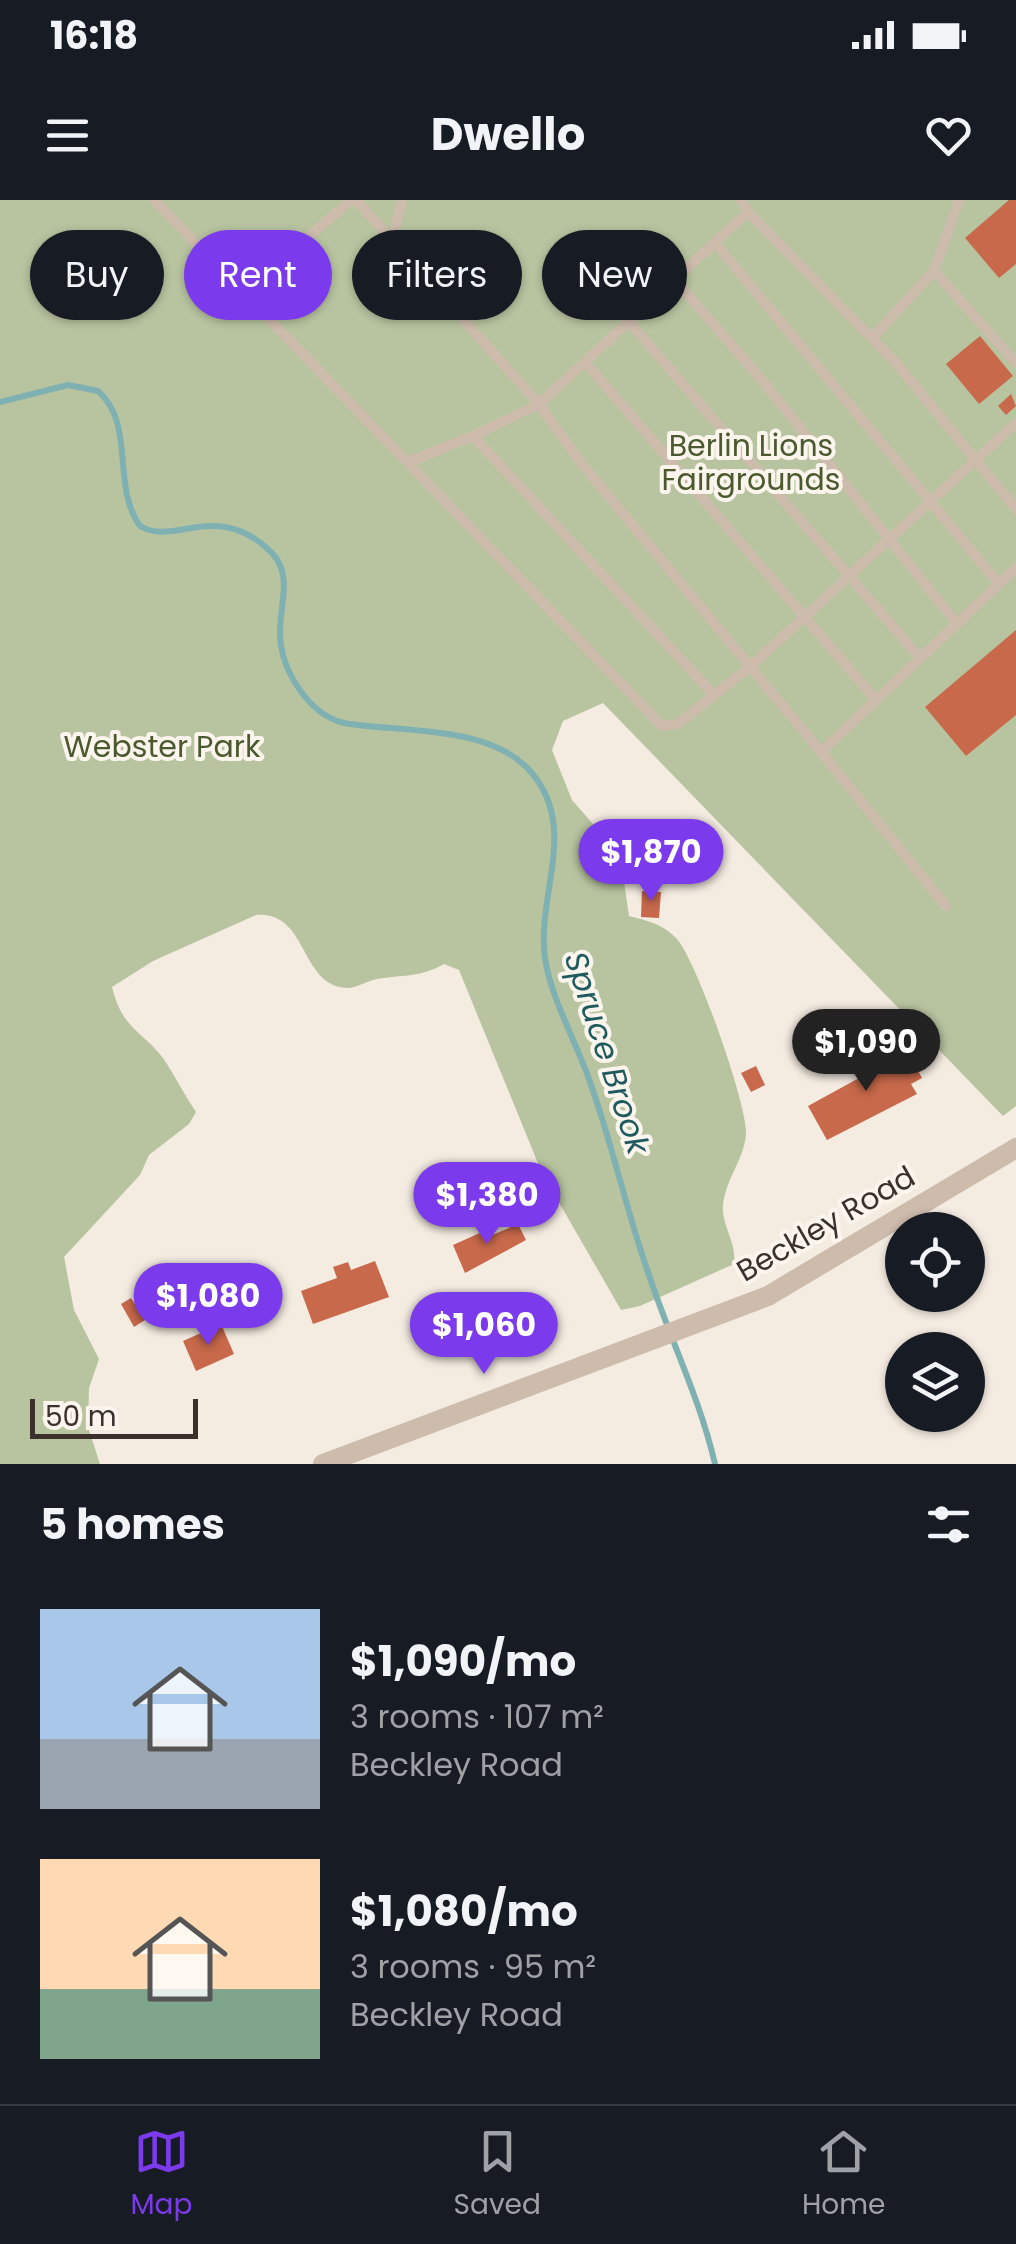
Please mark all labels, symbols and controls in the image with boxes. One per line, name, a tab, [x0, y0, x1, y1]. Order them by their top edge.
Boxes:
text: 16:18	[50, 9, 138, 62]
text: Dwello	[431, 103, 585, 166]
icon: menu	[40, 108, 95, 163]
icon: heart	[921, 108, 976, 163]
chip: Buy	[30, 230, 164, 320]
chip: Rent	[184, 230, 332, 320]
chip: Filters	[352, 230, 522, 320]
chip: New	[542, 230, 687, 320]
park label: Berlin Lions Fairgrounds	[662, 424, 840, 501]
park label: Webster Park	[64, 725, 261, 768]
pin: $1,870	[570, 819, 732, 904]
text: $1,870	[601, 829, 702, 874]
water label: Spruce Brook	[554, 946, 662, 1161]
pin: $1,090	[785, 1009, 947, 1094]
text: $1,090	[814, 1019, 918, 1064]
street label: Beckley Road	[729, 1155, 923, 1292]
pin: $1,380	[406, 1162, 568, 1247]
text: $1,380	[435, 1172, 539, 1217]
map controls	[885, 1212, 985, 1432]
button: locate	[885, 1212, 985, 1312]
pin: $1,080	[127, 1263, 289, 1348]
text: $1,080	[156, 1273, 260, 1318]
pin: $1,060	[403, 1292, 565, 1377]
text: $1,060	[432, 1302, 536, 1347]
button: layers	[885, 1332, 985, 1432]
scale bar	[30, 1394, 198, 1438]
text: 50 m	[45, 1397, 116, 1436]
text: 5 homes	[40, 1495, 225, 1554]
icon: filters	[921, 1497, 976, 1552]
text: $1,090/mo	[350, 1632, 576, 1691]
icon: home	[120, 1649, 240, 1769]
text: 3 rooms · 107 m²	[350, 1694, 604, 1739]
text: Beckley Road	[350, 1742, 563, 1787]
text: $1,080/mo	[350, 1882, 578, 1941]
icon: home	[120, 1899, 240, 2019]
text: 3 rooms · 95 m²	[350, 1944, 596, 1989]
text: Beckley Road	[350, 1992, 563, 2037]
tab: Map	[131, 2124, 192, 2226]
tab: Saved	[454, 2124, 541, 2226]
tab: Home	[802, 2124, 885, 2226]

